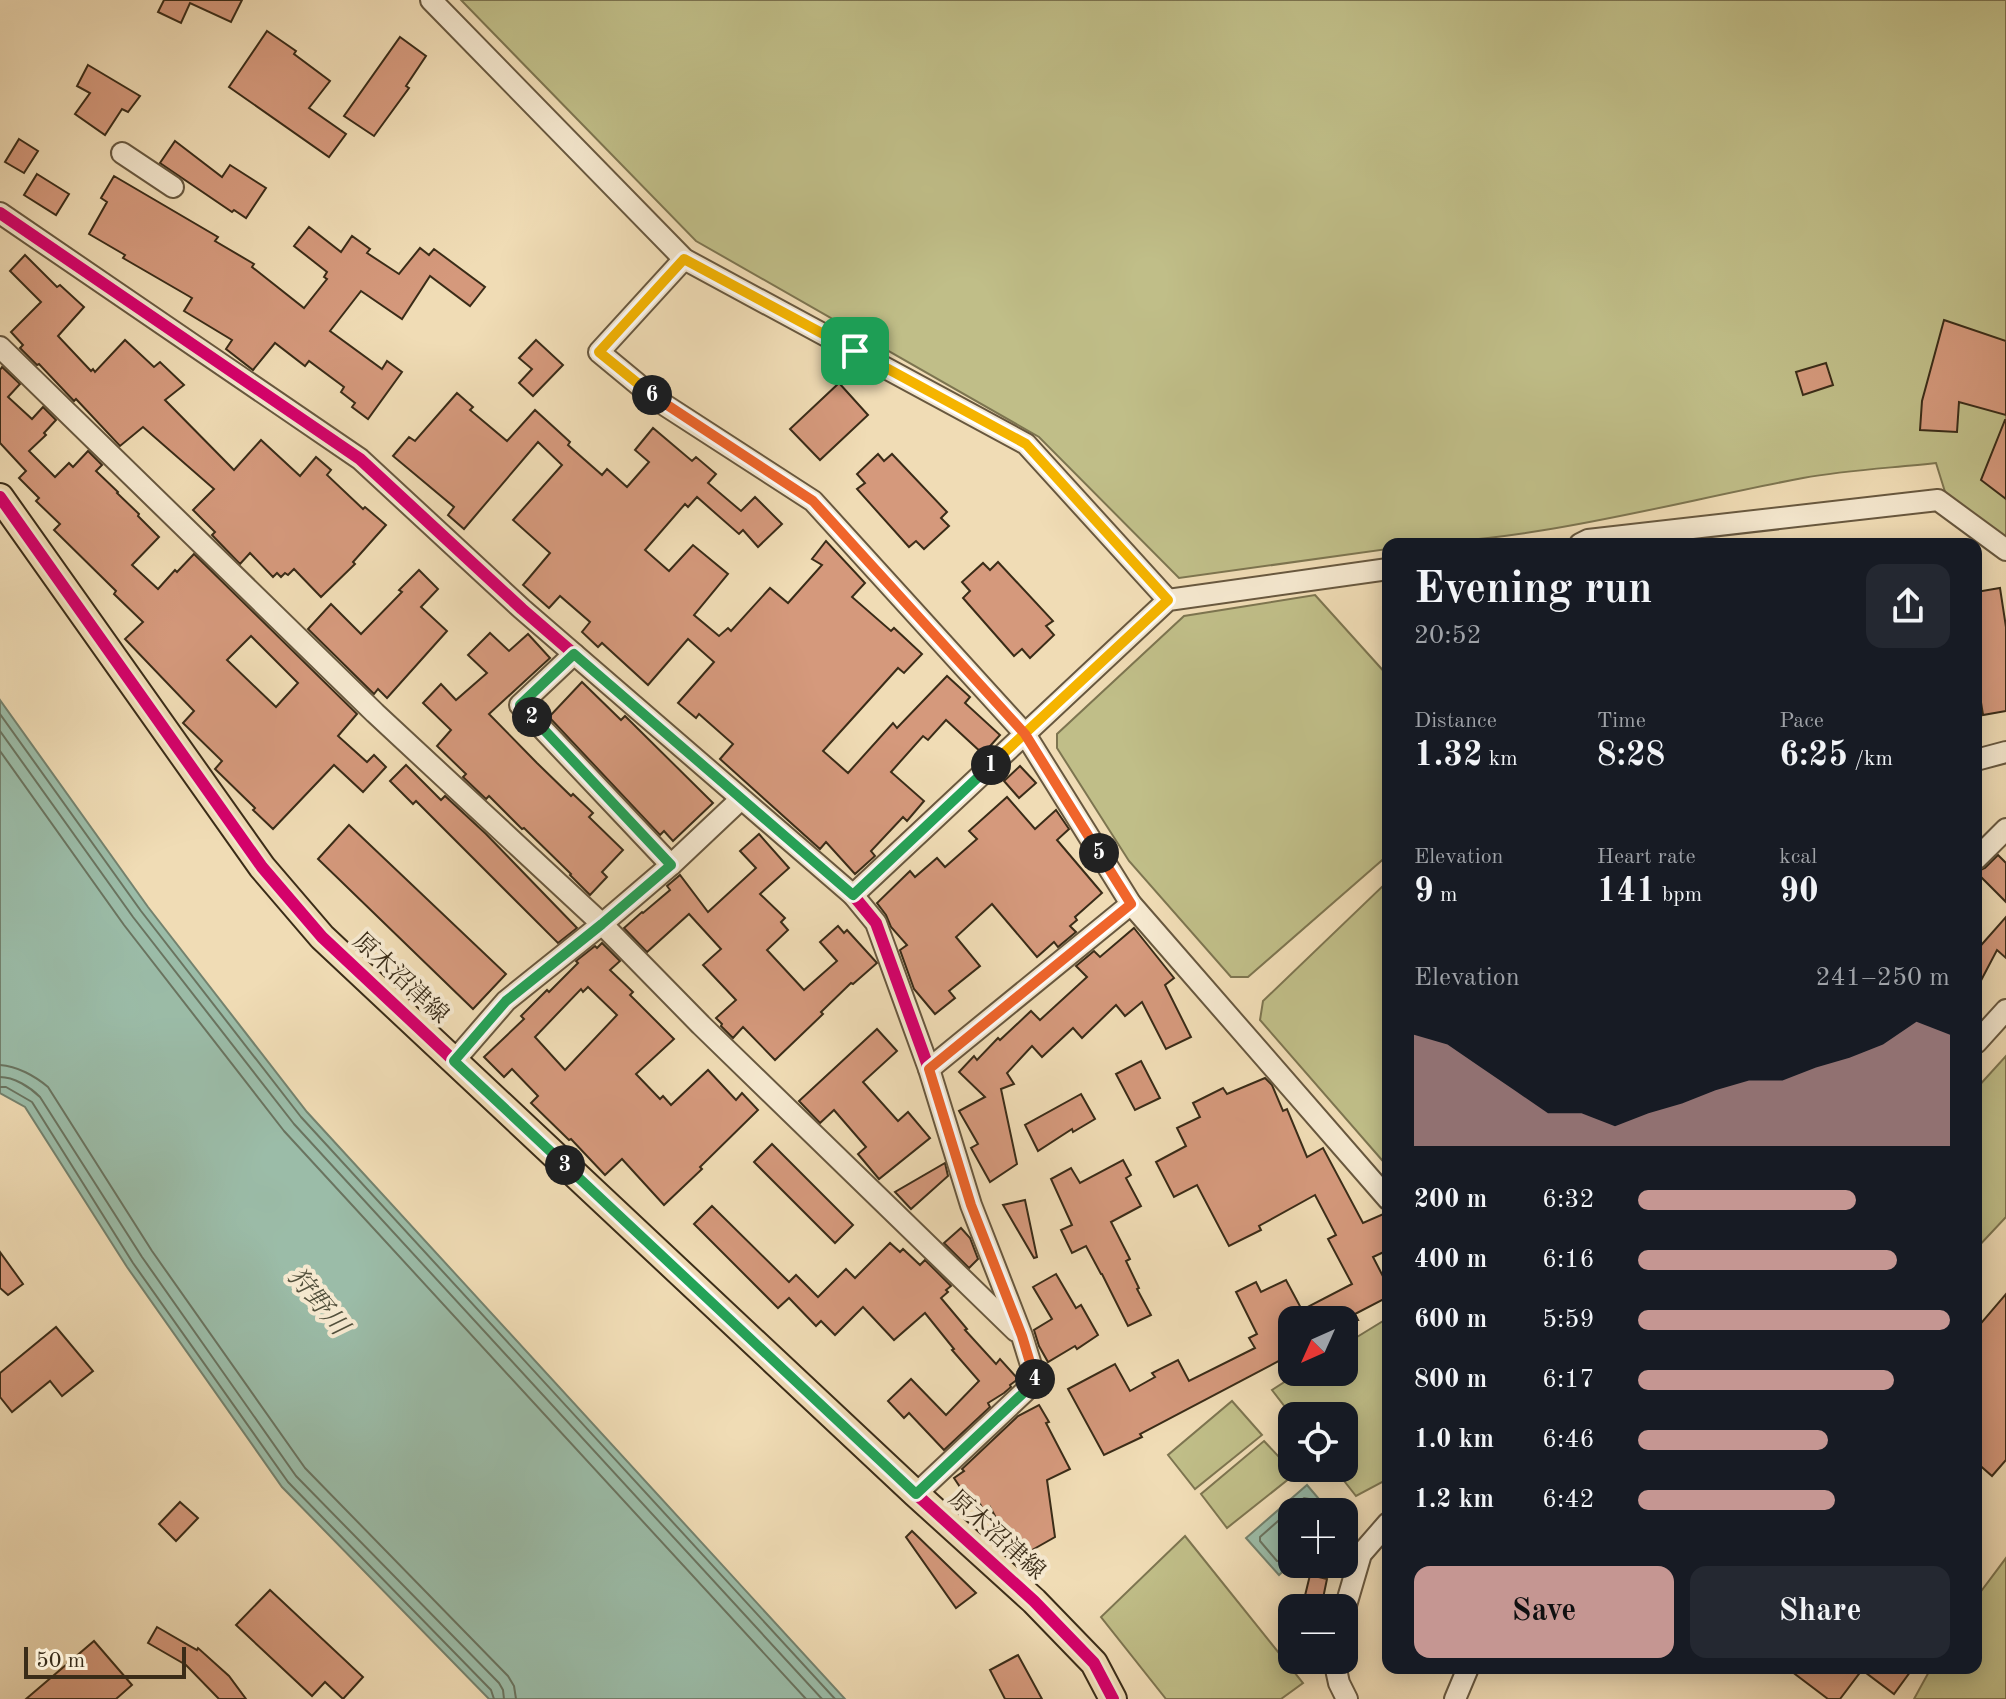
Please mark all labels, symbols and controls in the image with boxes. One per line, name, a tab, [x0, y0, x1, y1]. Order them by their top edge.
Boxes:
pin	[821, 317, 889, 385]
icon: arrive	[833, 329, 877, 373]
pin: 6	[632, 375, 672, 415]
text: 6	[646, 384, 658, 406]
button: share	[1866, 564, 1950, 648]
text: Evening run	[1414, 568, 1652, 612]
text: 20:52	[1414, 623, 1482, 649]
pin: 2	[512, 697, 552, 737]
text: 2	[526, 706, 538, 728]
text: Distance	[1414, 710, 1497, 732]
text: Time	[1597, 710, 1646, 732]
text: Pace	[1779, 710, 1824, 732]
text: 1.32	[1414, 739, 1483, 773]
text: 8:28	[1597, 739, 1665, 773]
text: 6:25	[1779, 739, 1848, 773]
pin: 1	[971, 745, 1011, 785]
text: km	[1483, 748, 1518, 770]
text: /km	[1848, 748, 1893, 770]
text: 1	[985, 754, 997, 776]
pin: 5	[1079, 833, 1119, 873]
text: 5	[1093, 842, 1105, 864]
text: Elevation	[1414, 846, 1504, 868]
text: Heart rate	[1597, 846, 1696, 868]
text: kcal	[1779, 846, 1817, 868]
text: 9	[1414, 875, 1434, 909]
text: 141	[1597, 875, 1656, 909]
text: 90	[1779, 875, 1819, 909]
text: m	[1434, 884, 1457, 906]
text: bpm	[1656, 884, 1702, 906]
street label: 原木沼津線	[348, 927, 454, 1029]
text: Elevation	[1414, 965, 1520, 991]
text: 241–250 m	[1815, 965, 1950, 991]
pin: 3	[545, 1145, 585, 1185]
text: 3	[559, 1154, 571, 1176]
text: 200 m	[1414, 1187, 1487, 1213]
text: 6:32	[1542, 1187, 1595, 1213]
text: 400 m	[1414, 1247, 1487, 1273]
text: 6:16	[1542, 1247, 1595, 1273]
water label: 狩野川	[282, 1262, 355, 1343]
north arrow	[1278, 1306, 1358, 1386]
map controls	[1278, 1306, 1358, 1674]
text: 600 m	[1414, 1307, 1487, 1333]
text: 5:59	[1542, 1307, 1595, 1333]
pin: 4	[1015, 1359, 1055, 1399]
text: 800 m	[1414, 1367, 1487, 1393]
text: 6:17	[1542, 1367, 1595, 1393]
text: 4	[1029, 1368, 1041, 1390]
button: locate	[1278, 1402, 1358, 1482]
text: 1.0 km	[1414, 1427, 1494, 1453]
text: 6:46	[1542, 1427, 1595, 1453]
street label: 原木沼津線	[943, 1485, 1051, 1585]
text: 1.2 km	[1414, 1487, 1494, 1513]
text: 6:42	[1542, 1487, 1595, 1513]
button: +	[1278, 1498, 1358, 1578]
button: Save	[1414, 1566, 1674, 1658]
button: Share	[1690, 1566, 1950, 1658]
button: −	[1278, 1594, 1358, 1674]
scale bar	[24, 1643, 186, 1679]
text: 50 m	[36, 1650, 85, 1672]

